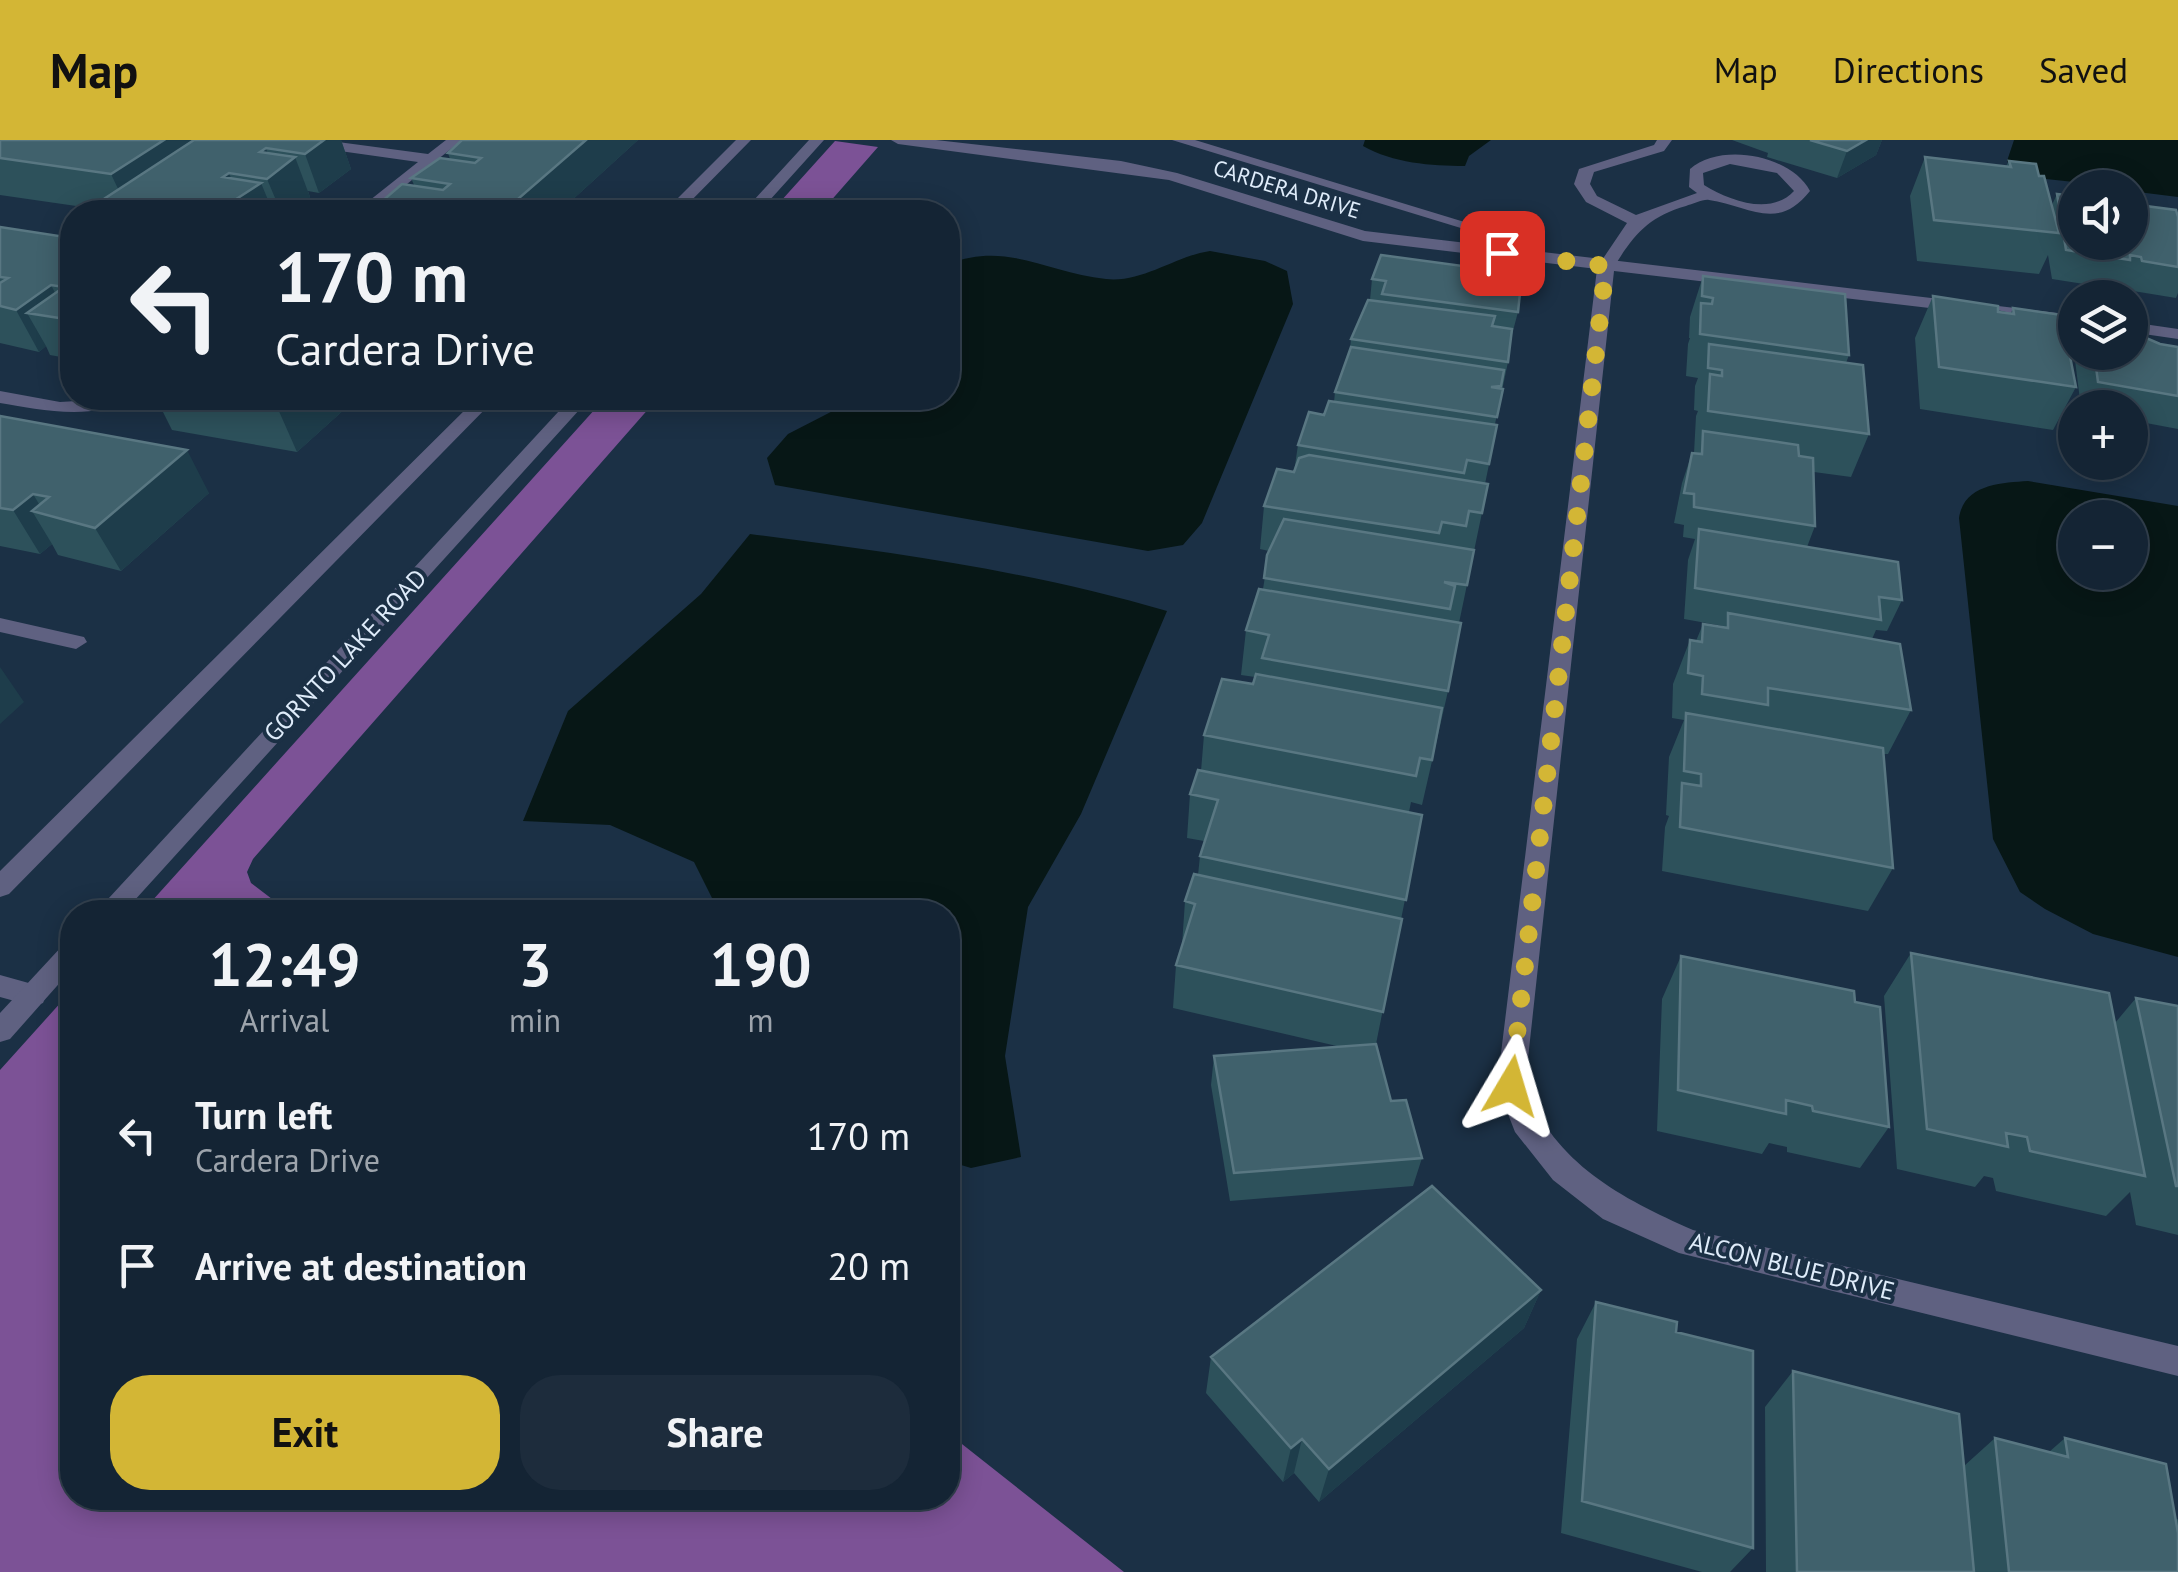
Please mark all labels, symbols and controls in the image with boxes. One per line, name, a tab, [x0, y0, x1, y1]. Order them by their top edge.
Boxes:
text: Map	[50, 39, 138, 101]
text: Map	[1714, 47, 1778, 93]
text: Directions	[1833, 47, 1984, 93]
text: Saved	[2039, 47, 2128, 93]
street label: CARDERA DRIVE	[1210, 153, 1364, 225]
map controls	[2058, 170, 2148, 590]
button: sound	[2058, 170, 2148, 260]
pin	[1460, 211, 1545, 296]
icon: arrive	[1475, 226, 1530, 281]
text: 170 m	[275, 231, 468, 321]
icon: left	[110, 240, 240, 370]
button: layers	[2058, 280, 2148, 370]
text: Cardera Drive	[275, 319, 535, 377]
button: +	[2058, 390, 2148, 480]
button: −	[2058, 500, 2148, 590]
street label: GORNTO LAKE ROAD	[257, 562, 433, 748]
text: 12:49	[208, 925, 361, 1003]
text: 3	[518, 925, 552, 1003]
text: 190	[710, 925, 812, 1003]
text: Arrival	[240, 999, 329, 1041]
text: min	[509, 999, 561, 1041]
text: m	[748, 999, 774, 1041]
position arrow	[1459, 1034, 1563, 1138]
text: Turn left	[195, 1090, 332, 1139]
icon: left	[110, 1108, 165, 1163]
text: 170 m	[807, 1111, 910, 1160]
text: Cardera Drive	[195, 1139, 380, 1181]
street label: ALCON BLUE DRIVE	[1686, 1225, 1898, 1307]
icon: arrive	[110, 1238, 165, 1293]
text: Arrive at destination	[195, 1241, 527, 1290]
text: 20 m	[828, 1241, 910, 1290]
button: Exit	[110, 1375, 500, 1490]
button: Share	[520, 1375, 910, 1490]

